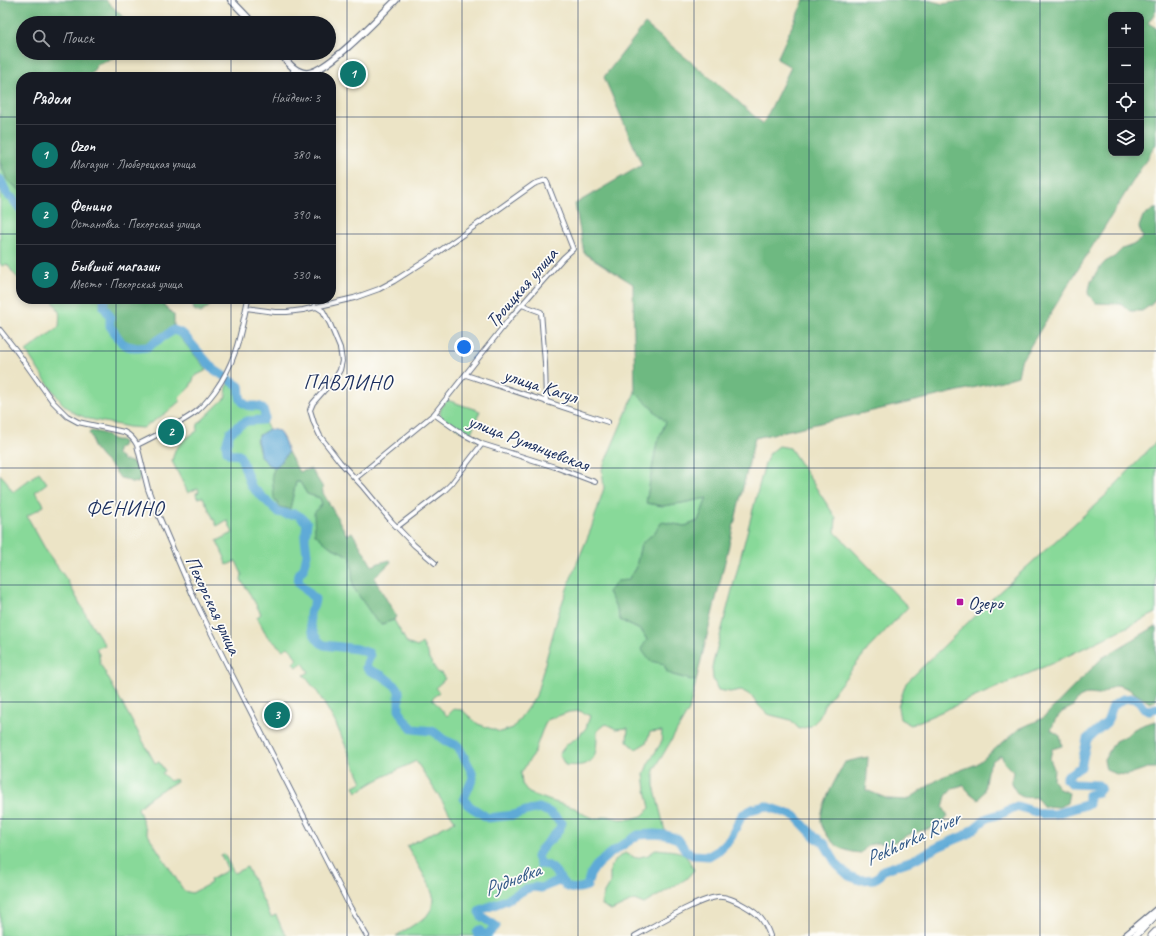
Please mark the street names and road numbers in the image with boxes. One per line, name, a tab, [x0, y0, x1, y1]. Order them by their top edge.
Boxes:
street label: Троицкая улица	[480, 241, 564, 333]
street label: улица Кагул	[500, 362, 582, 410]
street label: улица Румянцевская	[464, 409, 594, 478]
street label: Пехорская улица	[180, 552, 247, 660]

